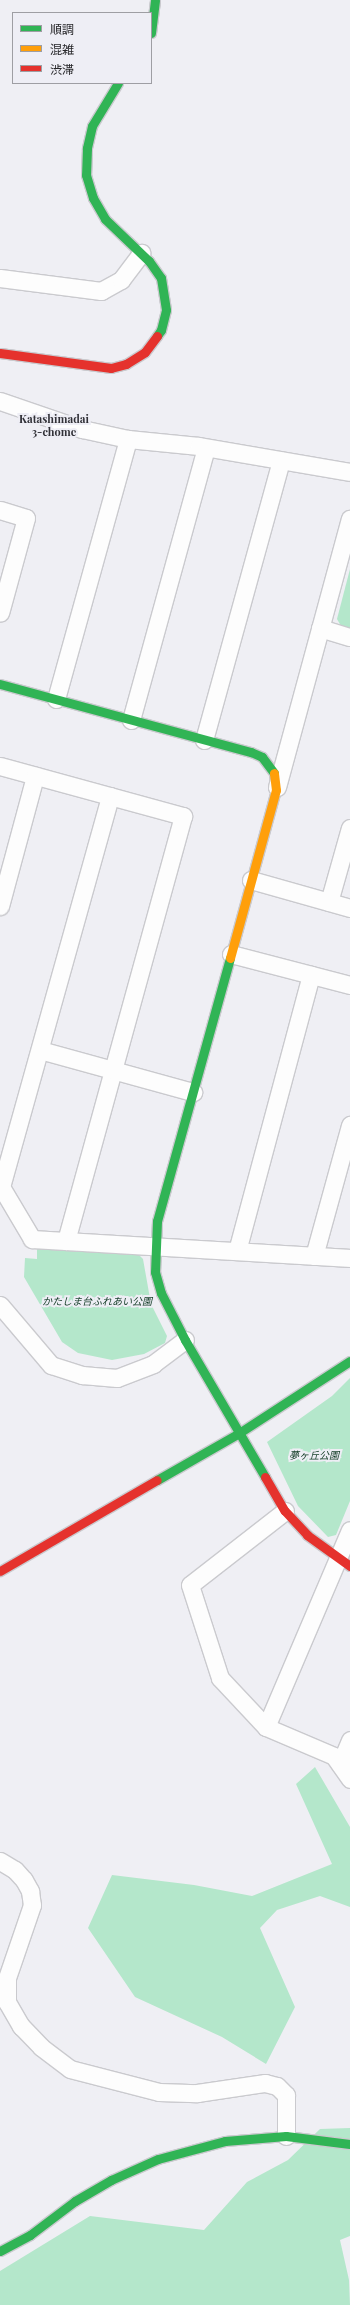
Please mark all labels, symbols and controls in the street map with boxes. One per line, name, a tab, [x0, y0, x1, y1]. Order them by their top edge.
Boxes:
legend	[12, 12, 152, 84]
text: 順調	[50, 21, 74, 37]
text: 混雑	[50, 41, 74, 57]
text: 渋滞	[50, 61, 74, 77]
district label: Katashimadai 3-chome	[19, 413, 89, 439]
park label: かたしま台ふれあい公園	[42, 1296, 152, 1308]
park label: 夢ヶ丘公園	[289, 1450, 339, 1462]

